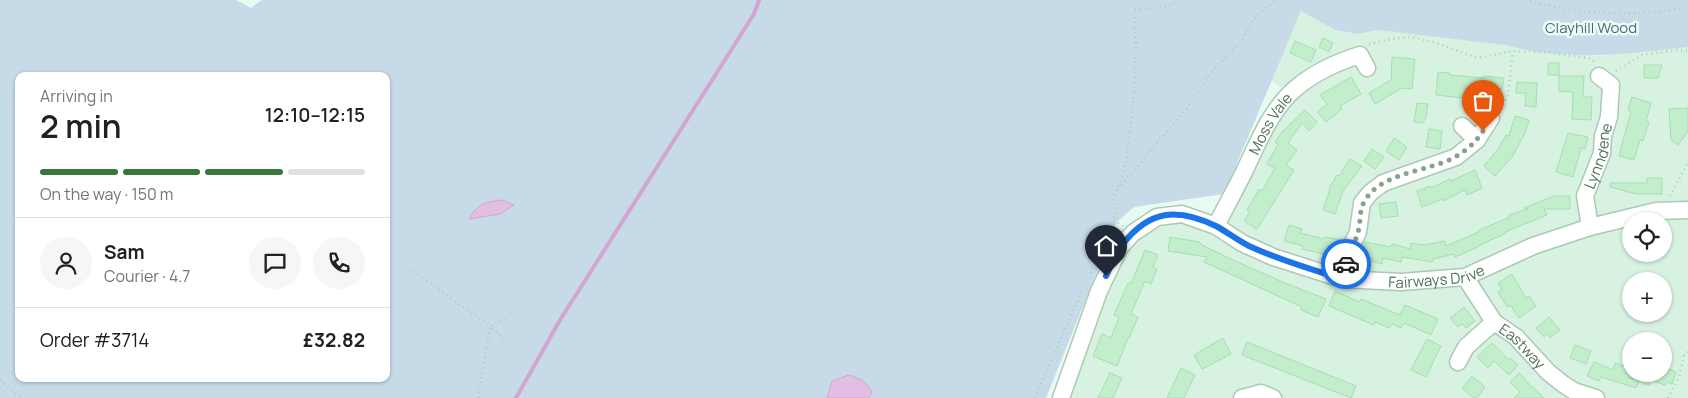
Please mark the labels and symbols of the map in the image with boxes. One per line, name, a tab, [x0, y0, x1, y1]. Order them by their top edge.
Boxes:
park label: Clayhill Wood	[1545, 17, 1637, 38]
pin	[1462, 80, 1504, 131]
street label: Moss Vale	[1243, 87, 1297, 158]
street label: Lynndene	[1578, 120, 1617, 192]
pin	[1085, 225, 1127, 276]
courier	[1321, 239, 1371, 289]
street label: Fairways Drive	[1388, 259, 1488, 293]
street label: Eastway	[1495, 318, 1551, 373]

